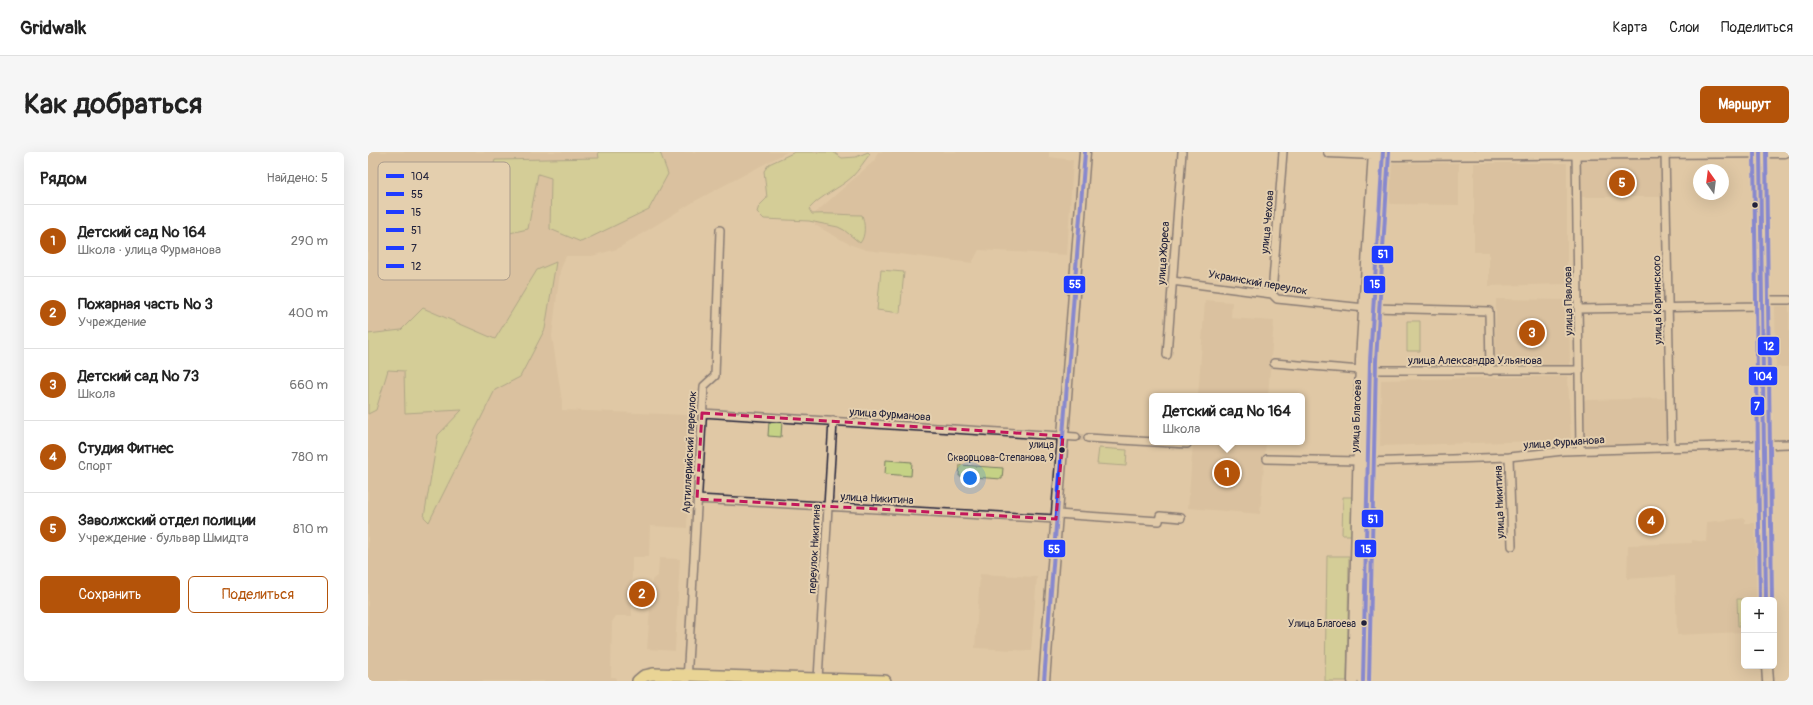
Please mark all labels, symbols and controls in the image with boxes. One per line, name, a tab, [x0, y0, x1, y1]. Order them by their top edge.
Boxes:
text: Gridwalk	[20, 16, 86, 40]
text: Карта	[1613, 19, 1647, 36]
text: Слои	[1669, 19, 1699, 36]
text: Поделиться	[1721, 19, 1793, 36]
button: Маршрут	[1700, 86, 1789, 123]
text: Как добраться	[24, 87, 202, 122]
legend	[378, 162, 510, 280]
north arrow	[1693, 164, 1729, 200]
text: Рядом	[40, 168, 87, 189]
pin: 5	[1609, 168, 1635, 198]
text: Найдено: 5	[266, 170, 328, 186]
text: 104	[411, 170, 430, 183]
text: 55	[411, 188, 423, 201]
street label: улица Чехова	[1258, 190, 1277, 255]
unlabelled marker	[1750, 200, 1760, 210]
text: 15	[411, 206, 421, 219]
street label: улица Жореса	[1155, 221, 1172, 286]
text: Детский сад № 164	[78, 223, 206, 242]
text: 51	[411, 224, 421, 237]
text: 1	[50, 233, 56, 249]
text: 290 m	[291, 233, 328, 249]
text: Школа · улица Фурманова	[78, 242, 221, 258]
text: 7	[411, 242, 417, 255]
line badge: 51	[1371, 245, 1394, 264]
text: 51	[1378, 248, 1388, 261]
street label: улица Карпинского	[1650, 255, 1665, 346]
text: 12	[411, 260, 421, 273]
street label: улица Павлова	[1561, 266, 1576, 337]
street label: Украинский переулок	[1207, 267, 1309, 298]
line badge: 55	[1063, 275, 1086, 294]
line badge: 15	[1363, 275, 1386, 294]
text: 55	[1069, 278, 1081, 291]
text: 15	[1370, 278, 1380, 291]
text: Пожарная часть № 3	[78, 295, 213, 314]
text: 2	[49, 305, 57, 321]
text: 400 m	[288, 305, 328, 321]
text: Учреждение	[78, 314, 146, 330]
pin: 3	[1519, 318, 1545, 348]
line badge: 12	[1757, 336, 1780, 356]
text: 12	[1764, 340, 1774, 353]
street label: улица Александра Ульянова	[1407, 354, 1542, 367]
line badge: 104	[1748, 366, 1778, 386]
text: Детский сад № 73	[78, 367, 199, 386]
text: 104	[1754, 370, 1773, 383]
text: 3	[49, 377, 57, 393]
text: 660 m	[290, 377, 328, 393]
street label: улица Благоева	[1349, 379, 1364, 454]
text: Школа	[78, 386, 115, 402]
street label: Артиллерийский переулок	[680, 390, 699, 514]
popup	[1149, 393, 1305, 445]
line badge: 7	[1750, 396, 1765, 416]
text: 7	[1754, 400, 1760, 413]
text: Детский сад № 164	[1163, 402, 1291, 421]
street label: улица Фурманова	[848, 405, 931, 424]
text: Школа	[1163, 421, 1200, 437]
street label: улица Фурманова	[1522, 433, 1605, 452]
text: Студия Фитнес	[78, 439, 174, 458]
place label: улица Скворцова-Степанова, 9	[947, 439, 1054, 464]
marker: улица Скворцова-Степанова, 9	[1057, 445, 1067, 455]
text: 4	[49, 449, 57, 465]
text: 780 m	[291, 449, 328, 465]
text: Спорт	[78, 458, 112, 474]
pin: 1	[1214, 458, 1240, 488]
street label: улица Никитина	[1492, 465, 1507, 540]
your location	[960, 468, 980, 488]
street label: улица Никитина	[839, 490, 914, 507]
street label: переулок Никитина	[806, 504, 823, 594]
pin: 4	[1638, 506, 1664, 536]
line badge: 51	[1361, 509, 1384, 528]
text: Заволжский отдел полиции	[78, 511, 256, 530]
text: 51	[1368, 513, 1378, 526]
text: 5	[49, 521, 57, 537]
text: 810 m	[293, 521, 328, 537]
text: Учреждение · бульвар Шмидта	[78, 530, 249, 546]
line badge: 55	[1043, 539, 1066, 558]
line badge: 15	[1354, 539, 1377, 558]
text: 55	[1048, 543, 1060, 556]
text: 15	[1361, 543, 1371, 556]
button: Сохранить	[40, 576, 180, 613]
button: Поделиться	[188, 576, 328, 613]
pin: 2	[629, 579, 655, 609]
map controls	[1741, 597, 1777, 669]
button: +	[1741, 597, 1777, 633]
place label: Улица Благоева	[1288, 618, 1356, 630]
marker: Улица Благоева	[1359, 618, 1369, 628]
button: −	[1741, 633, 1777, 669]

